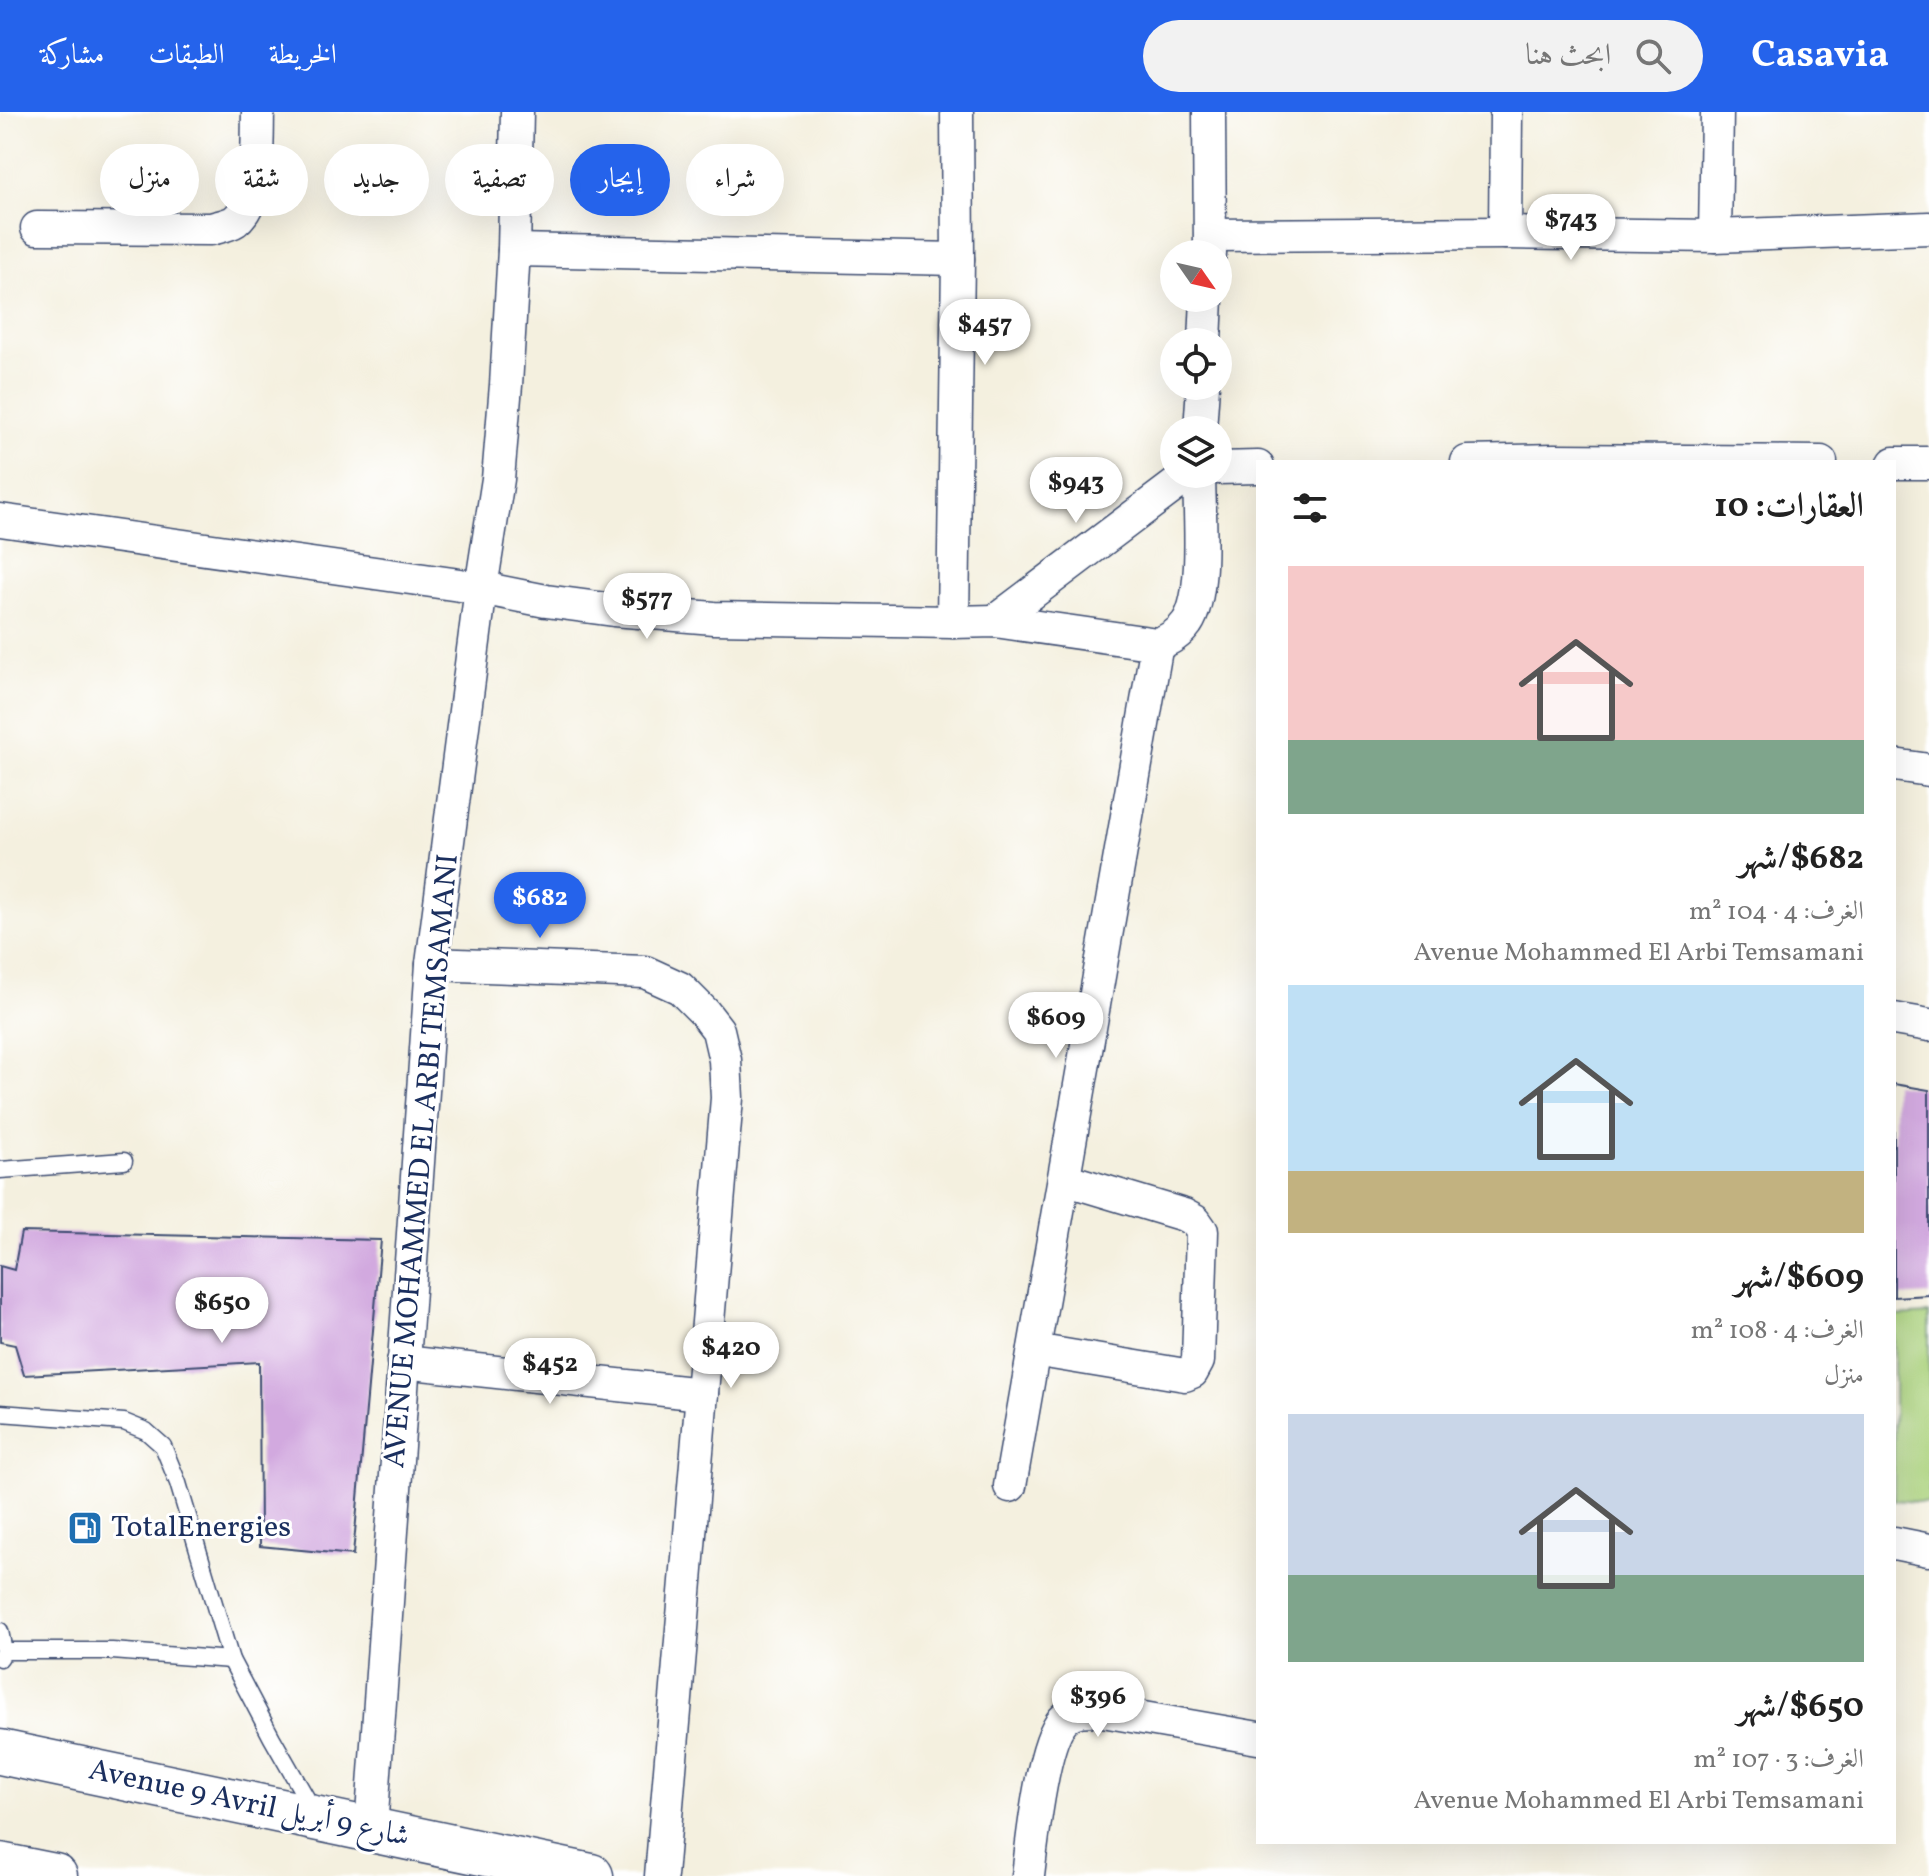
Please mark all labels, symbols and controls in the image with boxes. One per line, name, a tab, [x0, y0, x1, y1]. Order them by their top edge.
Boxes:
search box	[1143, 20, 1703, 92]
text: Casavia	[1751, 30, 1889, 83]
icon: search	[1631, 34, 1675, 78]
text: ابحث هنا	[1525, 35, 1611, 77]
text: مشاركة	[40, 36, 104, 75]
text: الطبقات	[148, 36, 225, 75]
text: الخريطة	[269, 36, 337, 75]
chip: منزل	[100, 144, 199, 216]
chip: شقة	[215, 144, 308, 216]
chip: جديد	[324, 144, 429, 216]
chip: تصفية	[445, 144, 554, 216]
chip: إيجار	[570, 144, 670, 216]
chip: شراء	[686, 144, 784, 216]
pin: $743	[1524, 194, 1618, 262]
text: $743	[1545, 202, 1598, 238]
north arrow	[1160, 240, 1232, 312]
map controls	[1160, 240, 1232, 488]
pin: $457	[938, 299, 1032, 367]
text: $457	[958, 307, 1012, 343]
button: locate	[1160, 328, 1232, 400]
button: layers	[1160, 416, 1232, 488]
pin: $943	[1029, 457, 1123, 525]
text: $943	[1048, 465, 1104, 501]
text: العقارات: 10	[1714, 484, 1864, 531]
icon: filters	[1288, 486, 1332, 530]
pin: $577	[600, 573, 694, 641]
text: $577	[621, 581, 673, 617]
icon: home	[1504, 618, 1648, 762]
text: $682/شهر	[1738, 836, 1864, 883]
street label: AVENUE MOHAMMED EL ARBI TEMSAMANI	[374, 852, 470, 1470]
pin: $682	[493, 872, 587, 940]
text: $682	[512, 880, 568, 916]
text: الغرف: 4 · 104 m²	[1689, 894, 1864, 930]
text: Avenue Mohammed El Arbi Temsamani	[1413, 935, 1864, 971]
pin: $609	[1009, 992, 1103, 1060]
text: $609	[1026, 1000, 1086, 1036]
icon: home	[1504, 1037, 1648, 1181]
text: $609/شهر	[1734, 1255, 1864, 1302]
pin: $650	[175, 1277, 269, 1345]
text: $650	[193, 1285, 251, 1321]
text: الغرف: 4 · 108 m²	[1691, 1313, 1864, 1349]
pin: $420	[684, 1322, 778, 1390]
text: $420	[701, 1330, 761, 1366]
pin: $452	[503, 1338, 597, 1406]
text: $452	[522, 1346, 578, 1382]
text: منزل	[1824, 1358, 1864, 1394]
icon: home	[1504, 1466, 1648, 1610]
place label: TotalEnergies	[111, 1507, 291, 1549]
fuel station icon: TotalEnergies	[66, 1509, 104, 1547]
pin: $396	[1051, 1671, 1145, 1739]
text: $396	[1070, 1679, 1126, 1715]
text: $650/شهر	[1737, 1684, 1864, 1731]
text: الغرف: 3 · 107 m²	[1693, 1742, 1864, 1778]
street label: Avenue 9 Avril شارع 9 أبريل	[84, 1748, 414, 1860]
text: Avenue Mohammed El Arbi Temsamani	[1413, 1783, 1864, 1819]

